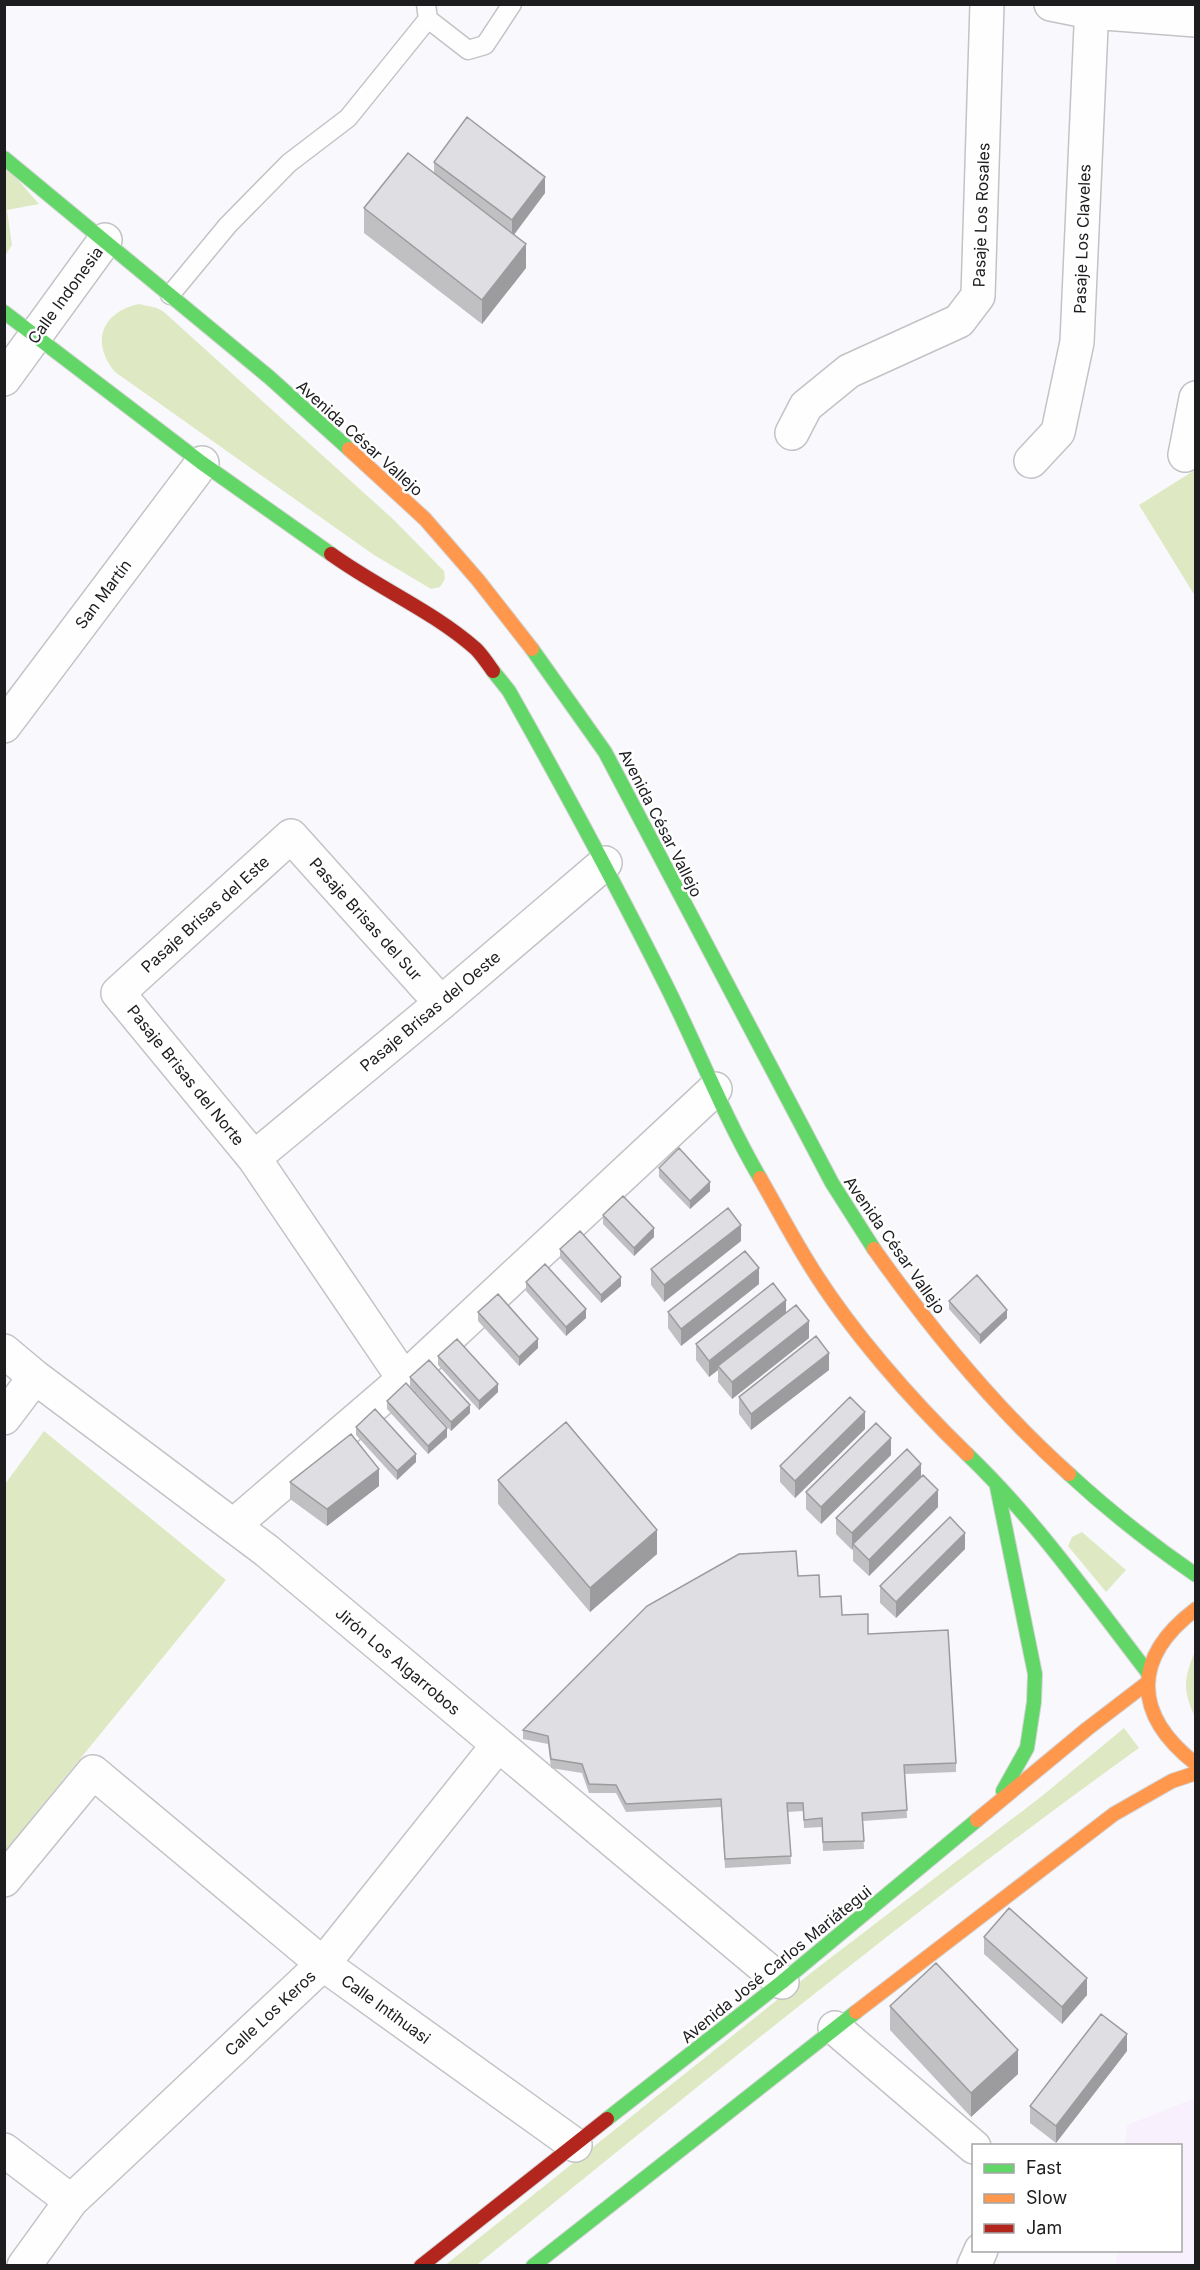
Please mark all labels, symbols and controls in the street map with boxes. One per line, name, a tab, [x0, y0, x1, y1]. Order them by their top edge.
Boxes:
street label: Pasaje Los Rosales	[968, 142, 994, 288]
street label: Pasaje Los Claveles	[1069, 164, 1095, 314]
street label: Calle Indonesia	[23, 242, 107, 348]
street label: Avenida César Vallejo	[293, 376, 427, 500]
street label: San Martín	[70, 555, 136, 633]
street label: Avenida César Vallejo	[615, 746, 707, 900]
street label: Pasaje Brisas del Este	[137, 851, 273, 977]
street label: Pasaje Brisas del Sur	[306, 853, 426, 985]
street label: Pasaje Brisas del Oeste	[356, 946, 504, 1076]
street label: Pasaje Brisas del Norte	[123, 1001, 249, 1149]
street label: Avenida César Vallejo	[840, 1172, 950, 1318]
street label: Jirón Los Algarrobos	[331, 1603, 465, 1719]
street label: Avenida José Carlos Mariátegui	[677, 1881, 875, 2047]
street label: Calle Los Keros	[220, 1966, 320, 2060]
street label: Calle Intihuasi	[338, 1970, 434, 2048]
legend	[972, 2144, 1182, 2252]
text: Fast	[1026, 2157, 1062, 2178]
text: Slow	[1026, 2187, 1067, 2208]
text: Jam	[1026, 2217, 1062, 2238]

